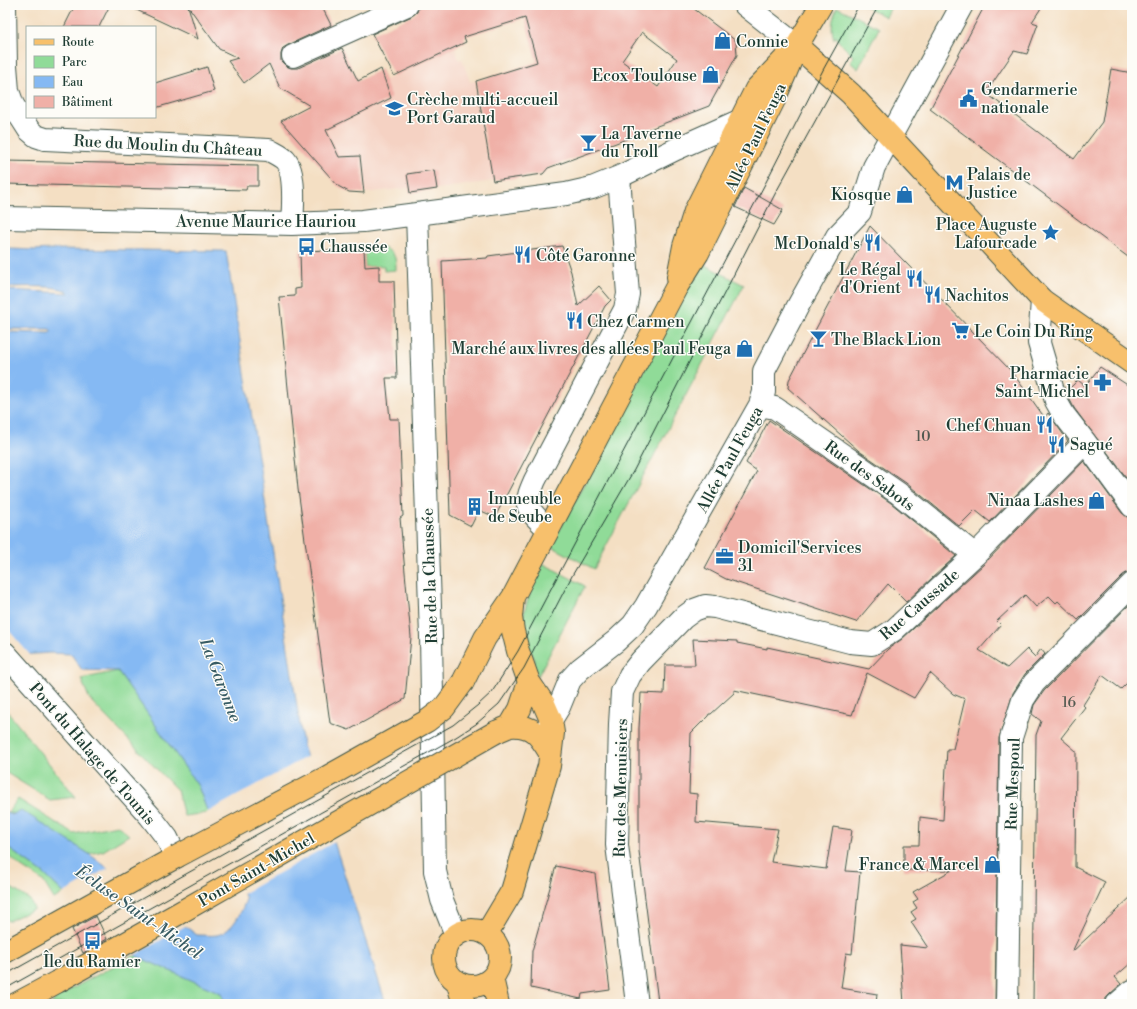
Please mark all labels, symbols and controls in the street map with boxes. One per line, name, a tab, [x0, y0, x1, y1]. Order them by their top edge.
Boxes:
legend	[26, 26, 156, 118]
shop icon: Connie	[713, 31, 733, 51]
place label: Connie	[736, 32, 788, 52]
text: Route	[62, 35, 94, 50]
text: Parc	[62, 55, 87, 70]
shop icon: Ecox Toulouse	[700, 65, 720, 85]
place label: Ecox Toulouse	[592, 66, 697, 86]
text: Eau	[62, 75, 83, 90]
street label: Allée Paul Feuga	[721, 79, 791, 196]
place label: Gendarmerie nationale	[981, 80, 1078, 118]
public building icon: Gendarmerie nationale	[958, 88, 978, 108]
place label: Crèche multi-accueil Port Garaud	[407, 90, 559, 128]
text: Bâtiment	[61, 95, 113, 110]
school or university icon: Crèche multi-accueil Port Garaud	[384, 98, 404, 118]
place label: La Taverne du Troll	[601, 124, 682, 162]
street label: Rue du Moulin du Château	[73, 131, 263, 161]
bar icon: La Taverne du Troll	[578, 132, 598, 152]
place label: Palais de Justice	[966, 165, 1031, 203]
metro station icon: Palais de Justice	[944, 173, 964, 193]
shop icon: Kiosque	[894, 184, 914, 204]
place label: Kiosque	[831, 185, 891, 205]
street label: Avenue Maurice Hauriou	[175, 212, 356, 232]
place label: Place Auguste Lafourcade	[936, 215, 1037, 253]
place icon: Place Auguste Lafourcade	[1040, 223, 1060, 243]
restaurant icon: McDonald's	[863, 233, 883, 253]
place label: McDonald's	[774, 234, 860, 254]
bus stop icon: Chaussée	[297, 236, 317, 256]
place label: Chaussée	[320, 237, 388, 257]
restaurant icon: Côté Garonne	[513, 245, 533, 265]
place label: Côté Garonne	[536, 246, 636, 266]
place label: Le Régal d'Orient	[839, 260, 901, 298]
restaurant icon: Le Régal d'Orient	[904, 268, 924, 288]
restaurant icon: Nachitos	[922, 285, 942, 305]
place label: Nachitos	[945, 286, 1009, 306]
restaurant icon: Chez Carmen	[564, 311, 584, 331]
place label: Chez Carmen	[587, 312, 685, 332]
supermarket icon: Le Coin Du Ring	[951, 321, 971, 341]
place label: Le Coin Du Ring	[974, 322, 1094, 342]
bar icon: The Black Lion	[808, 329, 828, 349]
place label: The Black Lion	[831, 330, 942, 350]
shop icon: Marché aux livres des allées Paul Feuga	[734, 338, 754, 358]
place label: Marché aux livres des allées Paul Feuga	[452, 339, 732, 359]
place label: Pharmacie Saint-Michel	[995, 364, 1089, 402]
pharmacy icon: Pharmacie Saint-Michel	[1092, 372, 1112, 392]
street label: Allée Paul Feuga	[692, 402, 768, 517]
restaurant icon: Chef Chuan	[1034, 415, 1054, 435]
place label: Chef Chuan	[946, 416, 1031, 436]
house number: 10	[916, 428, 930, 446]
restaurant icon: Sagué	[1047, 434, 1067, 454]
place label: Sagué	[1070, 435, 1113, 455]
street label: Rue des Sabots	[820, 436, 919, 515]
place label: Immeuble de Seube	[488, 489, 561, 527]
shop icon: Ninaa Lashes	[1087, 490, 1107, 510]
place label: Ninaa Lashes	[987, 491, 1084, 511]
building icon: Immeuble de Seube	[465, 497, 485, 517]
street label: Rue de la Chaussée	[418, 508, 442, 644]
place label: Domicil'Services 31	[738, 538, 862, 576]
office icon: Domicil'Services 31	[715, 546, 735, 566]
street label: Rue Caussade	[876, 565, 964, 645]
water label: La Garonne	[194, 634, 246, 725]
street label: Pont du Halage de Tounis	[25, 678, 160, 829]
house number: 16	[1062, 694, 1077, 712]
street label: Rue des Menuisiers	[610, 718, 632, 858]
street label: Rue Mespoul	[1001, 737, 1025, 831]
street label: Pont Saint-Michel	[195, 828, 319, 911]
shop icon: France & Marcel	[982, 854, 1002, 874]
place label: France & Marcel	[859, 855, 979, 875]
water label: Écluse Saint-Michel	[70, 860, 207, 965]
bus stop icon: Île du Ramier	[82, 930, 102, 950]
place label: Île du Ramier	[43, 950, 141, 972]

